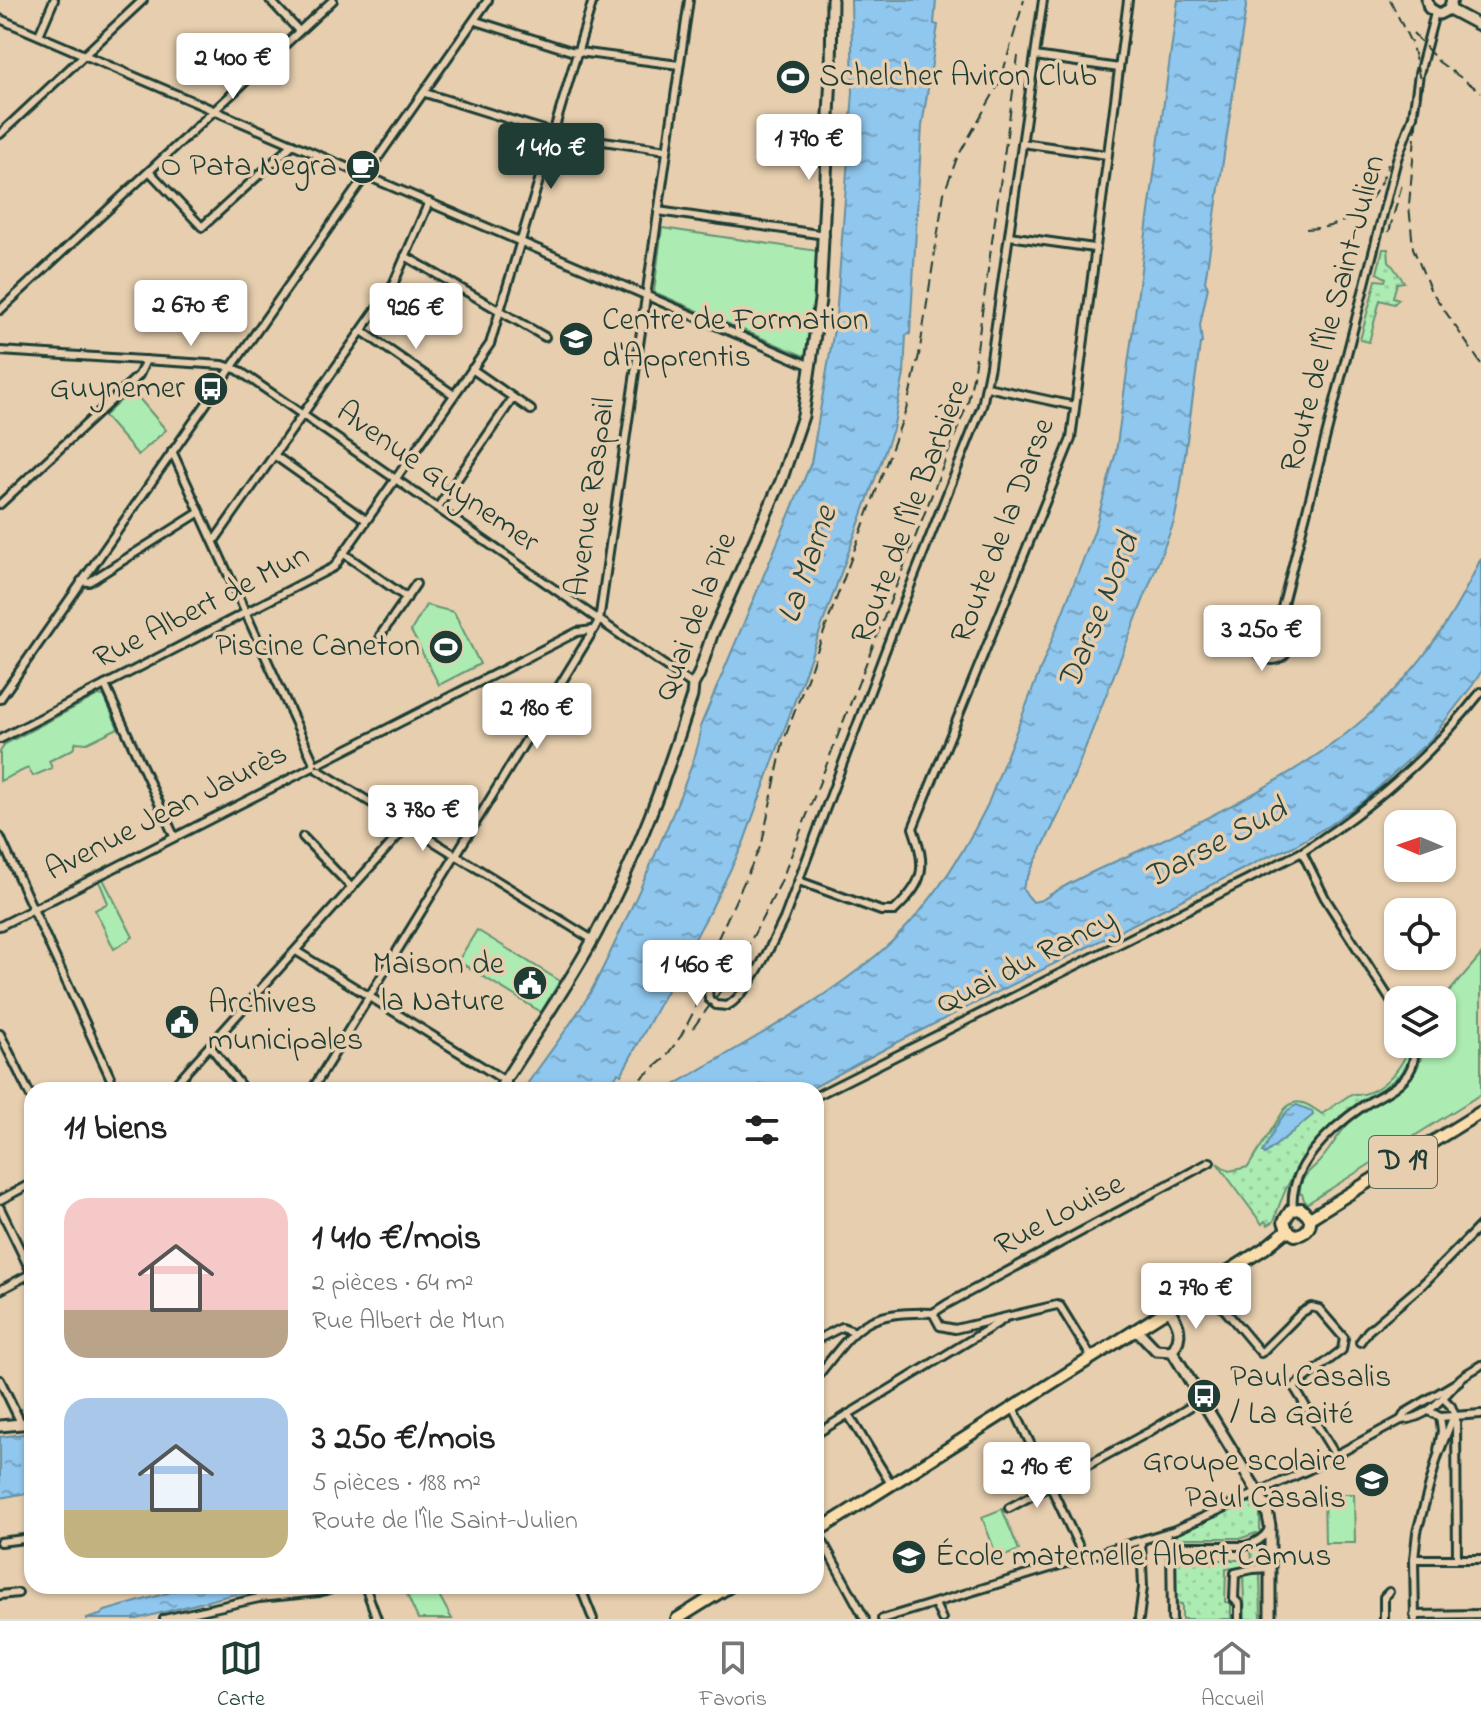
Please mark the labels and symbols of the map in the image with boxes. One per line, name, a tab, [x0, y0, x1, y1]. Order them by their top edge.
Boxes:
pin: 2 400 €	[159, 33, 307, 101]
place label: Schelcher Aviron Club	[819, 54, 1097, 101]
sports icon: Schelcher Aviron Club	[774, 58, 812, 96]
pin: 1 790 €	[735, 114, 883, 182]
pin: 1 410 €	[477, 123, 625, 191]
place label: O Pata Negra	[161, 144, 337, 191]
cafe icon: O Pata Negra	[344, 148, 382, 186]
street label: Route de l'Île Saint-Julien	[1269, 150, 1399, 478]
pin: 2 670 €	[117, 280, 265, 348]
pin: 926 €	[360, 283, 472, 351]
place label: Centre de Formation d'Apprentis	[602, 298, 868, 382]
school or university icon: Centre de Formation d'Apprentis	[557, 320, 595, 358]
place label: Guynemer	[50, 366, 185, 413]
bus stop icon: Guynemer	[192, 370, 230, 408]
street label: Route de l'Île Barbière	[840, 372, 984, 651]
street label: Avenue Guynemer	[326, 390, 548, 566]
street label: Avenue Raspail	[555, 394, 629, 600]
street label: Route de la Darse	[939, 411, 1069, 650]
water label: La Marne	[766, 498, 853, 630]
water label: Darse Nord	[1046, 524, 1155, 698]
street label: Quai de la Pie	[643, 525, 751, 708]
street label: Rue Albert de Mun	[86, 533, 318, 683]
pin: 3 250 €	[1188, 605, 1336, 673]
place label: Piscine Caneton	[215, 624, 420, 671]
sports icon: Piscine Caneton	[427, 628, 465, 666]
pin: 2 180 €	[463, 683, 611, 751]
street label: Avenue Jean Jaurès	[38, 732, 296, 894]
pin: 3 780 €	[349, 785, 497, 853]
water label: Darse Sud	[1136, 786, 1298, 904]
north arrow	[1384, 810, 1456, 882]
street label: Quai du Rancy	[929, 897, 1125, 1029]
pin: 1 460 €	[623, 940, 771, 1008]
place label: Maison de la Nature	[373, 942, 505, 1026]
public building icon: Maison de la Nature	[511, 964, 549, 1002]
place label: Archives municipales	[208, 981, 363, 1065]
public building icon: Archives municipales	[163, 1003, 201, 1041]
road number: D 19	[1369, 1136, 1437, 1188]
street label: Rue Louise	[987, 1162, 1134, 1270]
pin: 2 790 €	[1122, 1263, 1270, 1331]
place label: Paul Casalis / La Gaité	[1230, 1355, 1391, 1439]
bus stop icon: Paul Casalis / La Gaité	[1185, 1377, 1223, 1415]
place label: Groupe scolaire Paul Casalis	[1143, 1439, 1347, 1523]
pin: 2 190 €	[963, 1442, 1111, 1510]
school or university icon: Groupe scolaire Paul Casalis	[1353, 1461, 1391, 1499]
place label: École maternelle Albert Camus	[935, 1534, 1331, 1581]
school or university icon: École maternelle Albert Camus	[890, 1538, 928, 1576]

